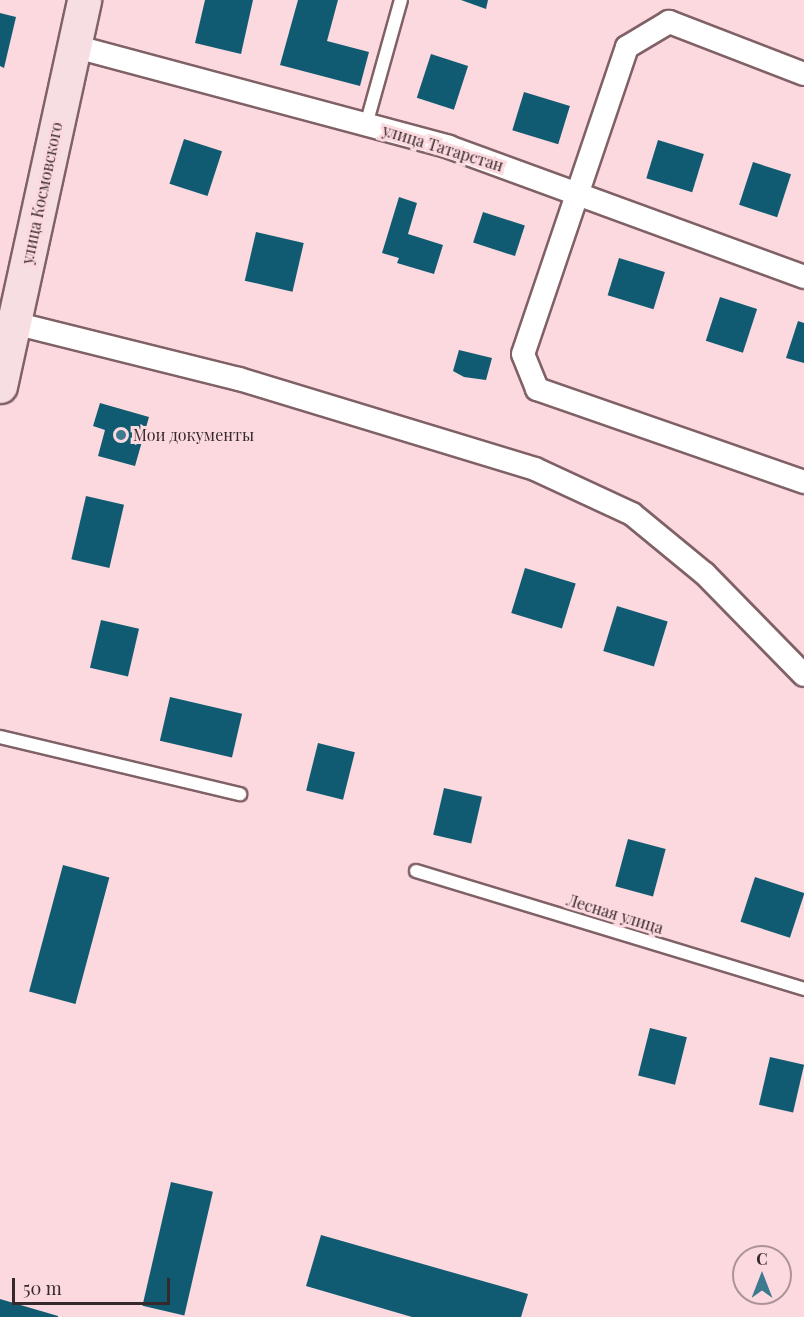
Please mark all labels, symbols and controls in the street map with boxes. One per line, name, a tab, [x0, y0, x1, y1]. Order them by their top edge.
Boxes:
street label: улица Космовского	[18, 120, 66, 266]
street label: улица Татарстан	[380, 120, 506, 176]
place label: Мои документы	[133, 425, 254, 445]
marker: Мои документы	[114, 428, 128, 442]
street label: Лесная улица	[564, 890, 666, 938]
north arrow	[732, 1245, 792, 1305]
text: С	[756, 1248, 768, 1269]
scale bar	[15, 1266, 172, 1304]
text: 50 m	[23, 1276, 62, 1300]

